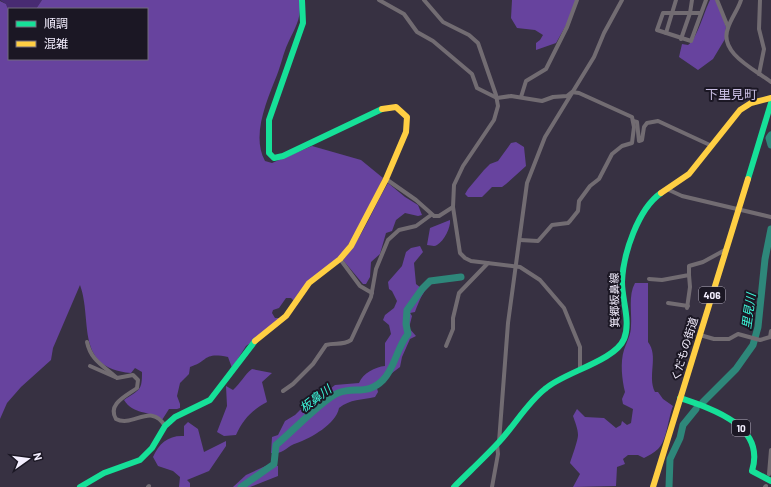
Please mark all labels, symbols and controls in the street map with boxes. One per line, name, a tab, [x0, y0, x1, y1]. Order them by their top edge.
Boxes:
legend	[8, 8, 148, 60]
text: 順調	[44, 16, 68, 30]
text: 混雑	[44, 36, 68, 50]
district label: 下里見町	[705, 86, 757, 102]
street label: 箕郷板鼻線	[607, 272, 621, 328]
road number: 406	[699, 287, 725, 303]
water label: 里見川	[739, 290, 758, 330]
street label: くだもの街道	[668, 316, 700, 382]
water label: 板鼻川	[296, 380, 335, 414]
road number: 10	[732, 420, 750, 436]
north arrow	[8, 439, 48, 479]
text: N	[31, 451, 45, 462]

